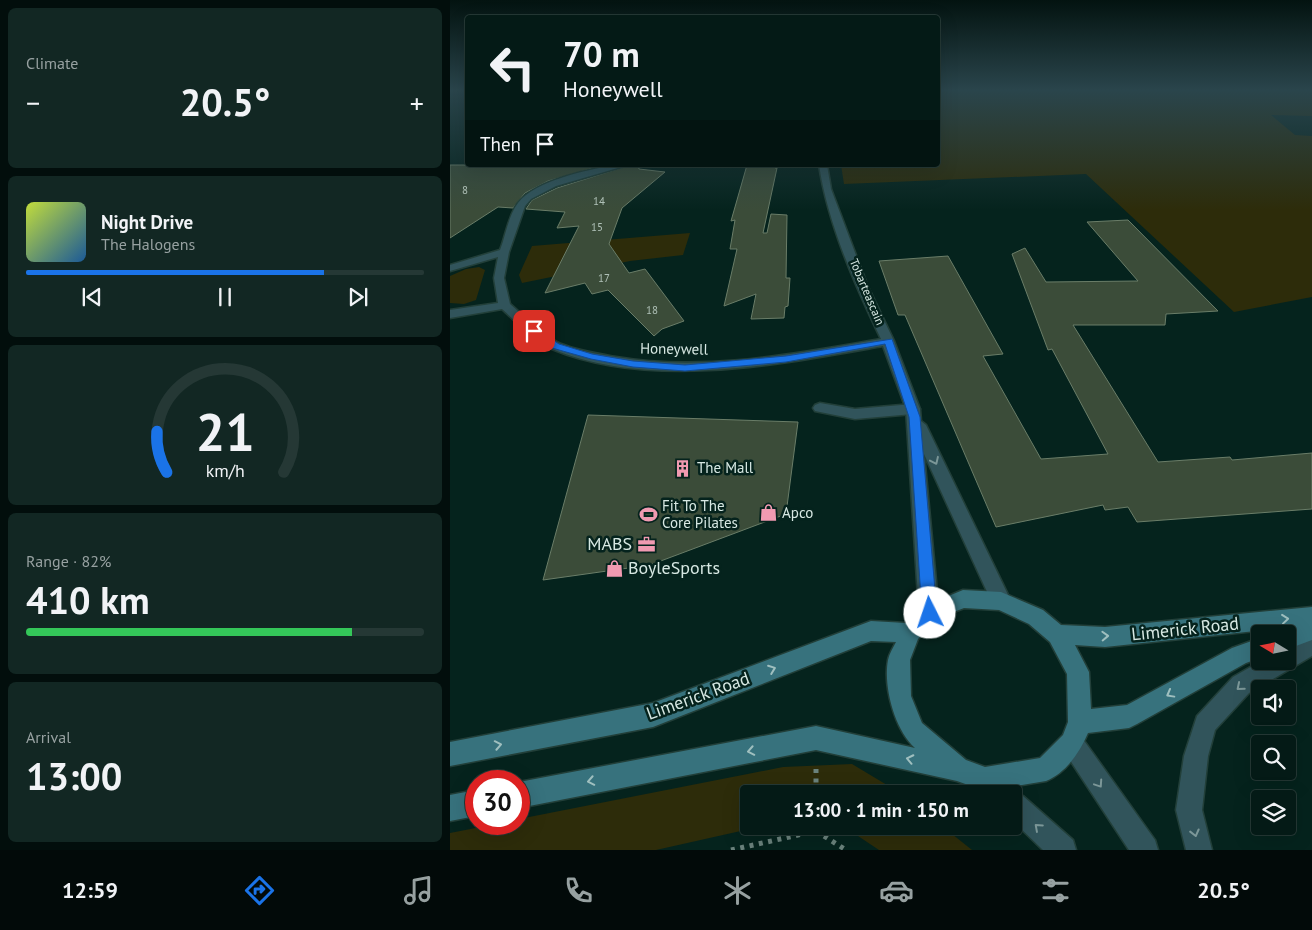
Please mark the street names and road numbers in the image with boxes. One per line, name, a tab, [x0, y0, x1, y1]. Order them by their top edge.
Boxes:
street label: Tobarteascain	[847, 256, 888, 327]
street label: Honeywell	[640, 338, 709, 359]
street label: Limerick Road	[1130, 611, 1240, 646]
street label: Limerick Road	[643, 666, 752, 725]

